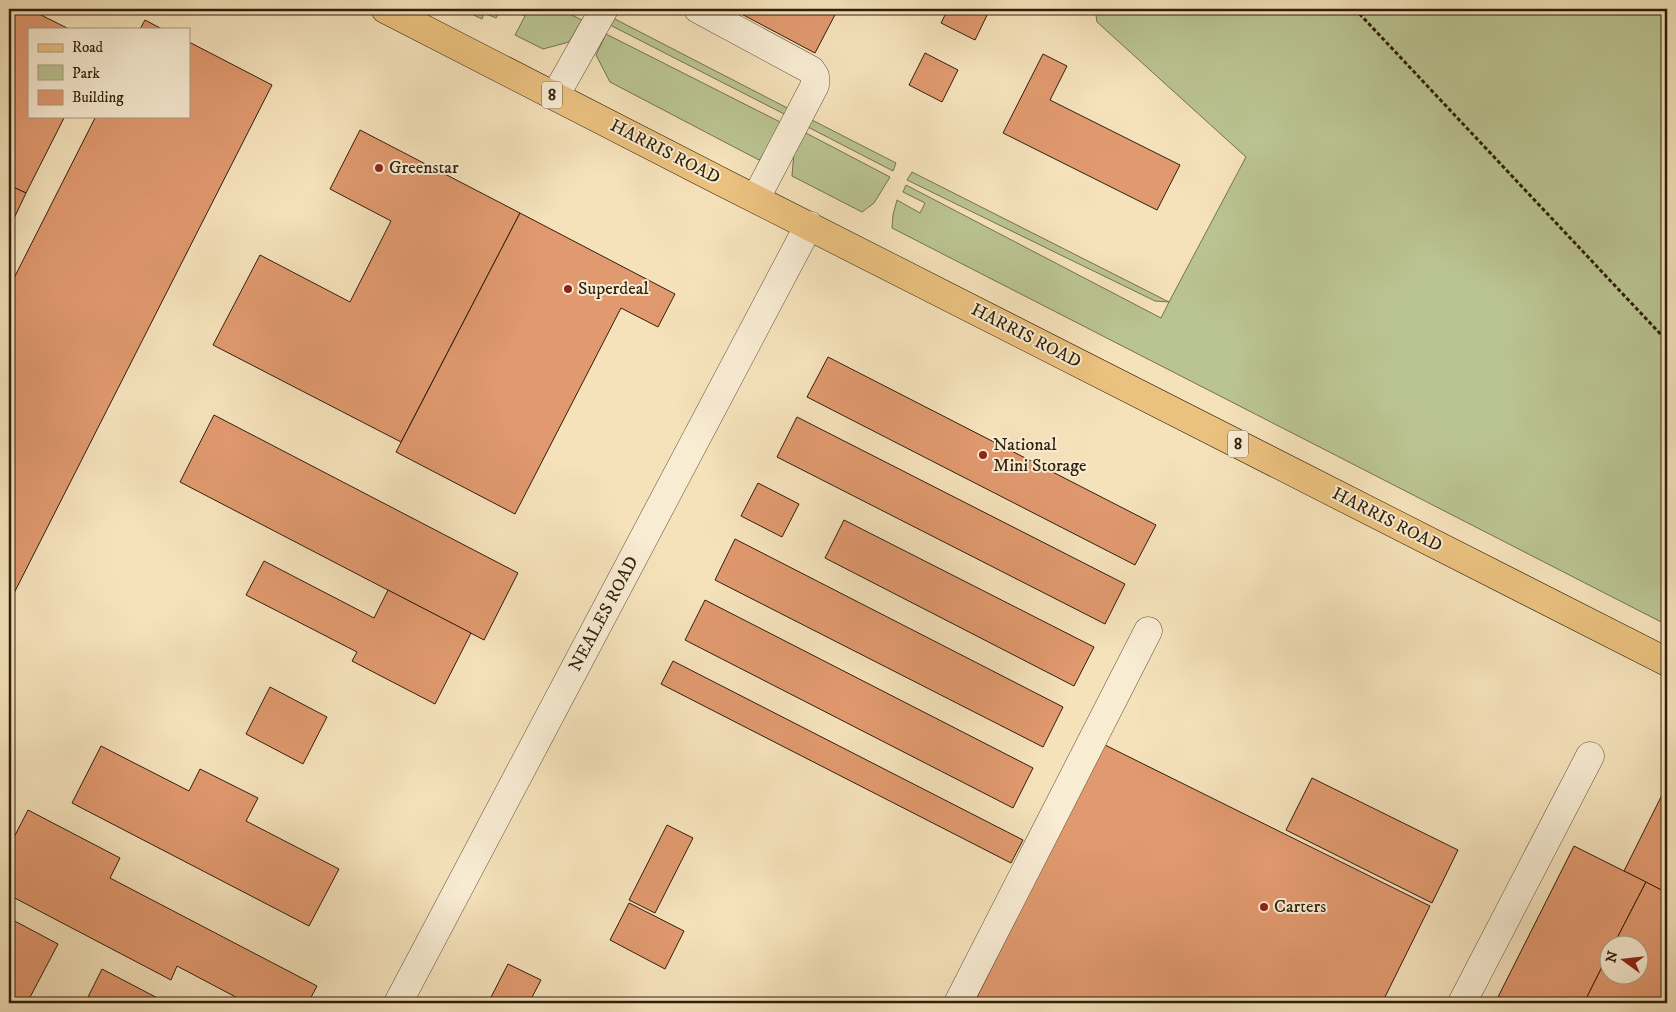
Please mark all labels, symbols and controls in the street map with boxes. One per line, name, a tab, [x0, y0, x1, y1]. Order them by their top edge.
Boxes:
legend	[28, 28, 190, 118]
text: Road	[72, 38, 104, 57]
text: Park	[72, 64, 101, 83]
road number: 8	[542, 82, 562, 108]
text: Building	[72, 88, 124, 107]
street label: HARRIS ROAD	[606, 115, 724, 189]
place label: Greenstar	[389, 157, 459, 179]
marker: Greenstar	[373, 162, 385, 174]
place label: Superdeal	[578, 278, 649, 300]
marker: Superdeal	[562, 283, 574, 295]
street label: HARRIS ROAD	[967, 299, 1085, 373]
road number: 8	[1228, 430, 1248, 458]
place label: National Mini Storage	[993, 434, 1086, 477]
marker: National Mini Storage	[977, 449, 989, 461]
street label: HARRIS ROAD	[1328, 483, 1446, 557]
street label: NEALES ROAD	[564, 553, 644, 675]
place label: Carters	[1274, 896, 1326, 918]
marker: Carters	[1258, 901, 1270, 913]
north arrow	[1598, 934, 1648, 984]
text: N	[1602, 949, 1623, 965]

